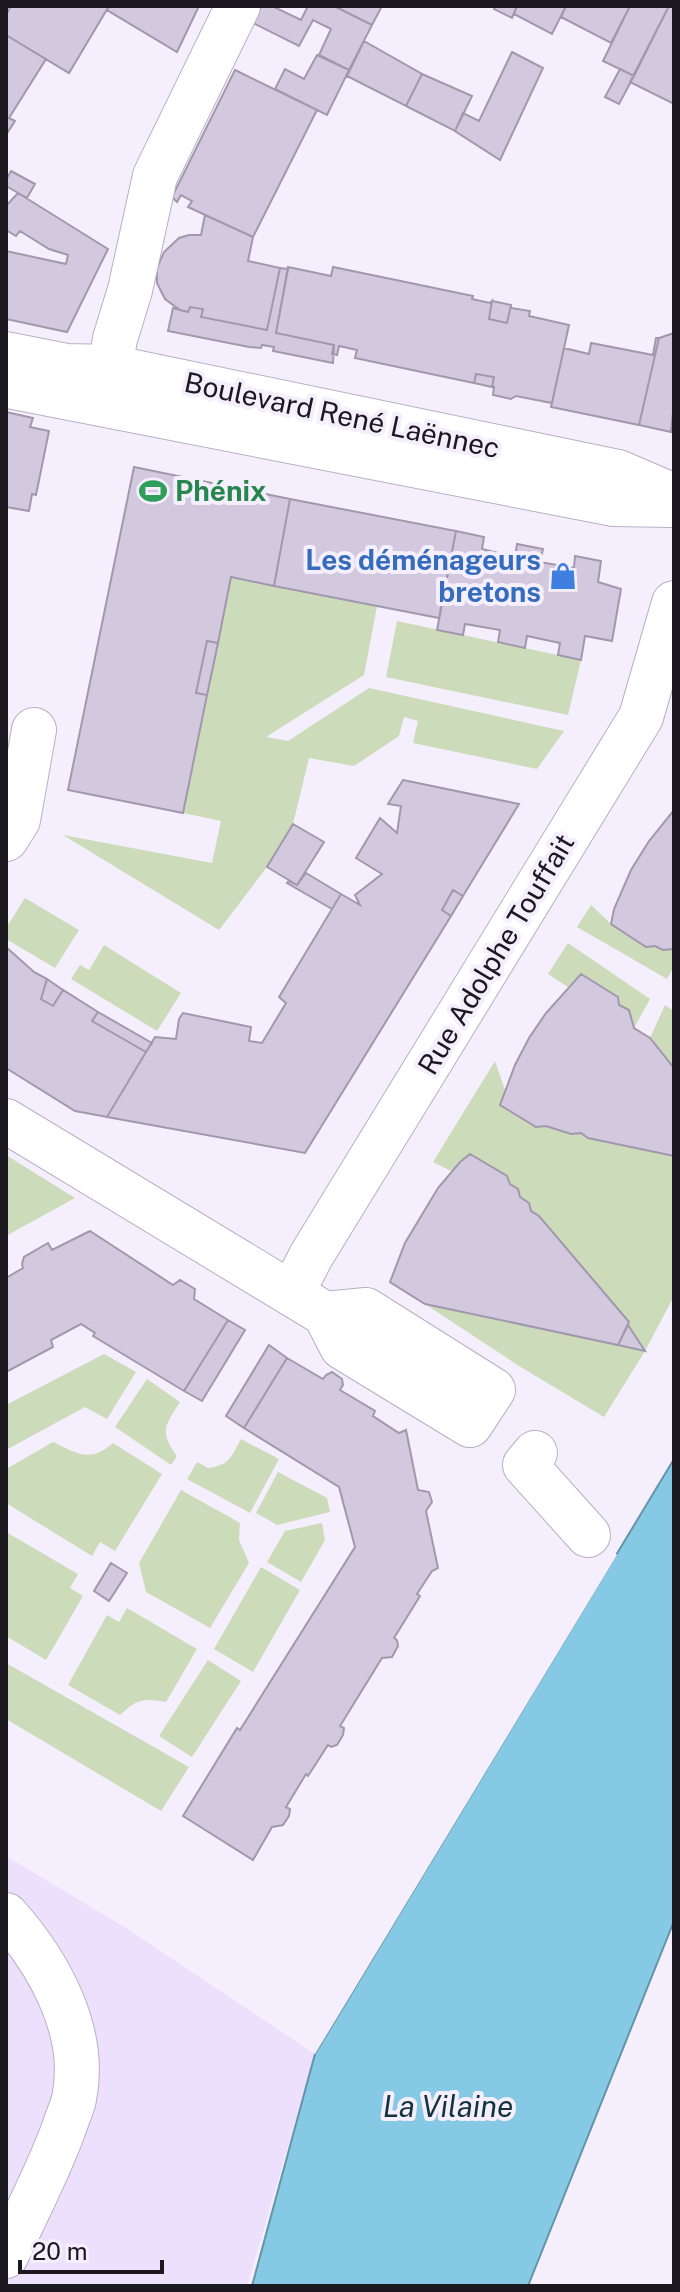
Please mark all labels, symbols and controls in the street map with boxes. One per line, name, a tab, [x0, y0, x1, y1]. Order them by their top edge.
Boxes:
street label: Boulevard René Laënnec	[181, 365, 503, 464]
place label: Phénix	[175, 474, 267, 507]
sports icon: Phénix	[138, 476, 168, 506]
place label: Les déménageurs bretons	[305, 543, 541, 608]
shop icon: Les déménageurs bretons	[548, 561, 578, 591]
street label: Rue Adolphe Touffait	[411, 827, 580, 1080]
water label: La Vilaine	[383, 2088, 513, 2124]
scale bar	[20, 2224, 162, 2274]
text: 20 m	[32, 2237, 88, 2265]

